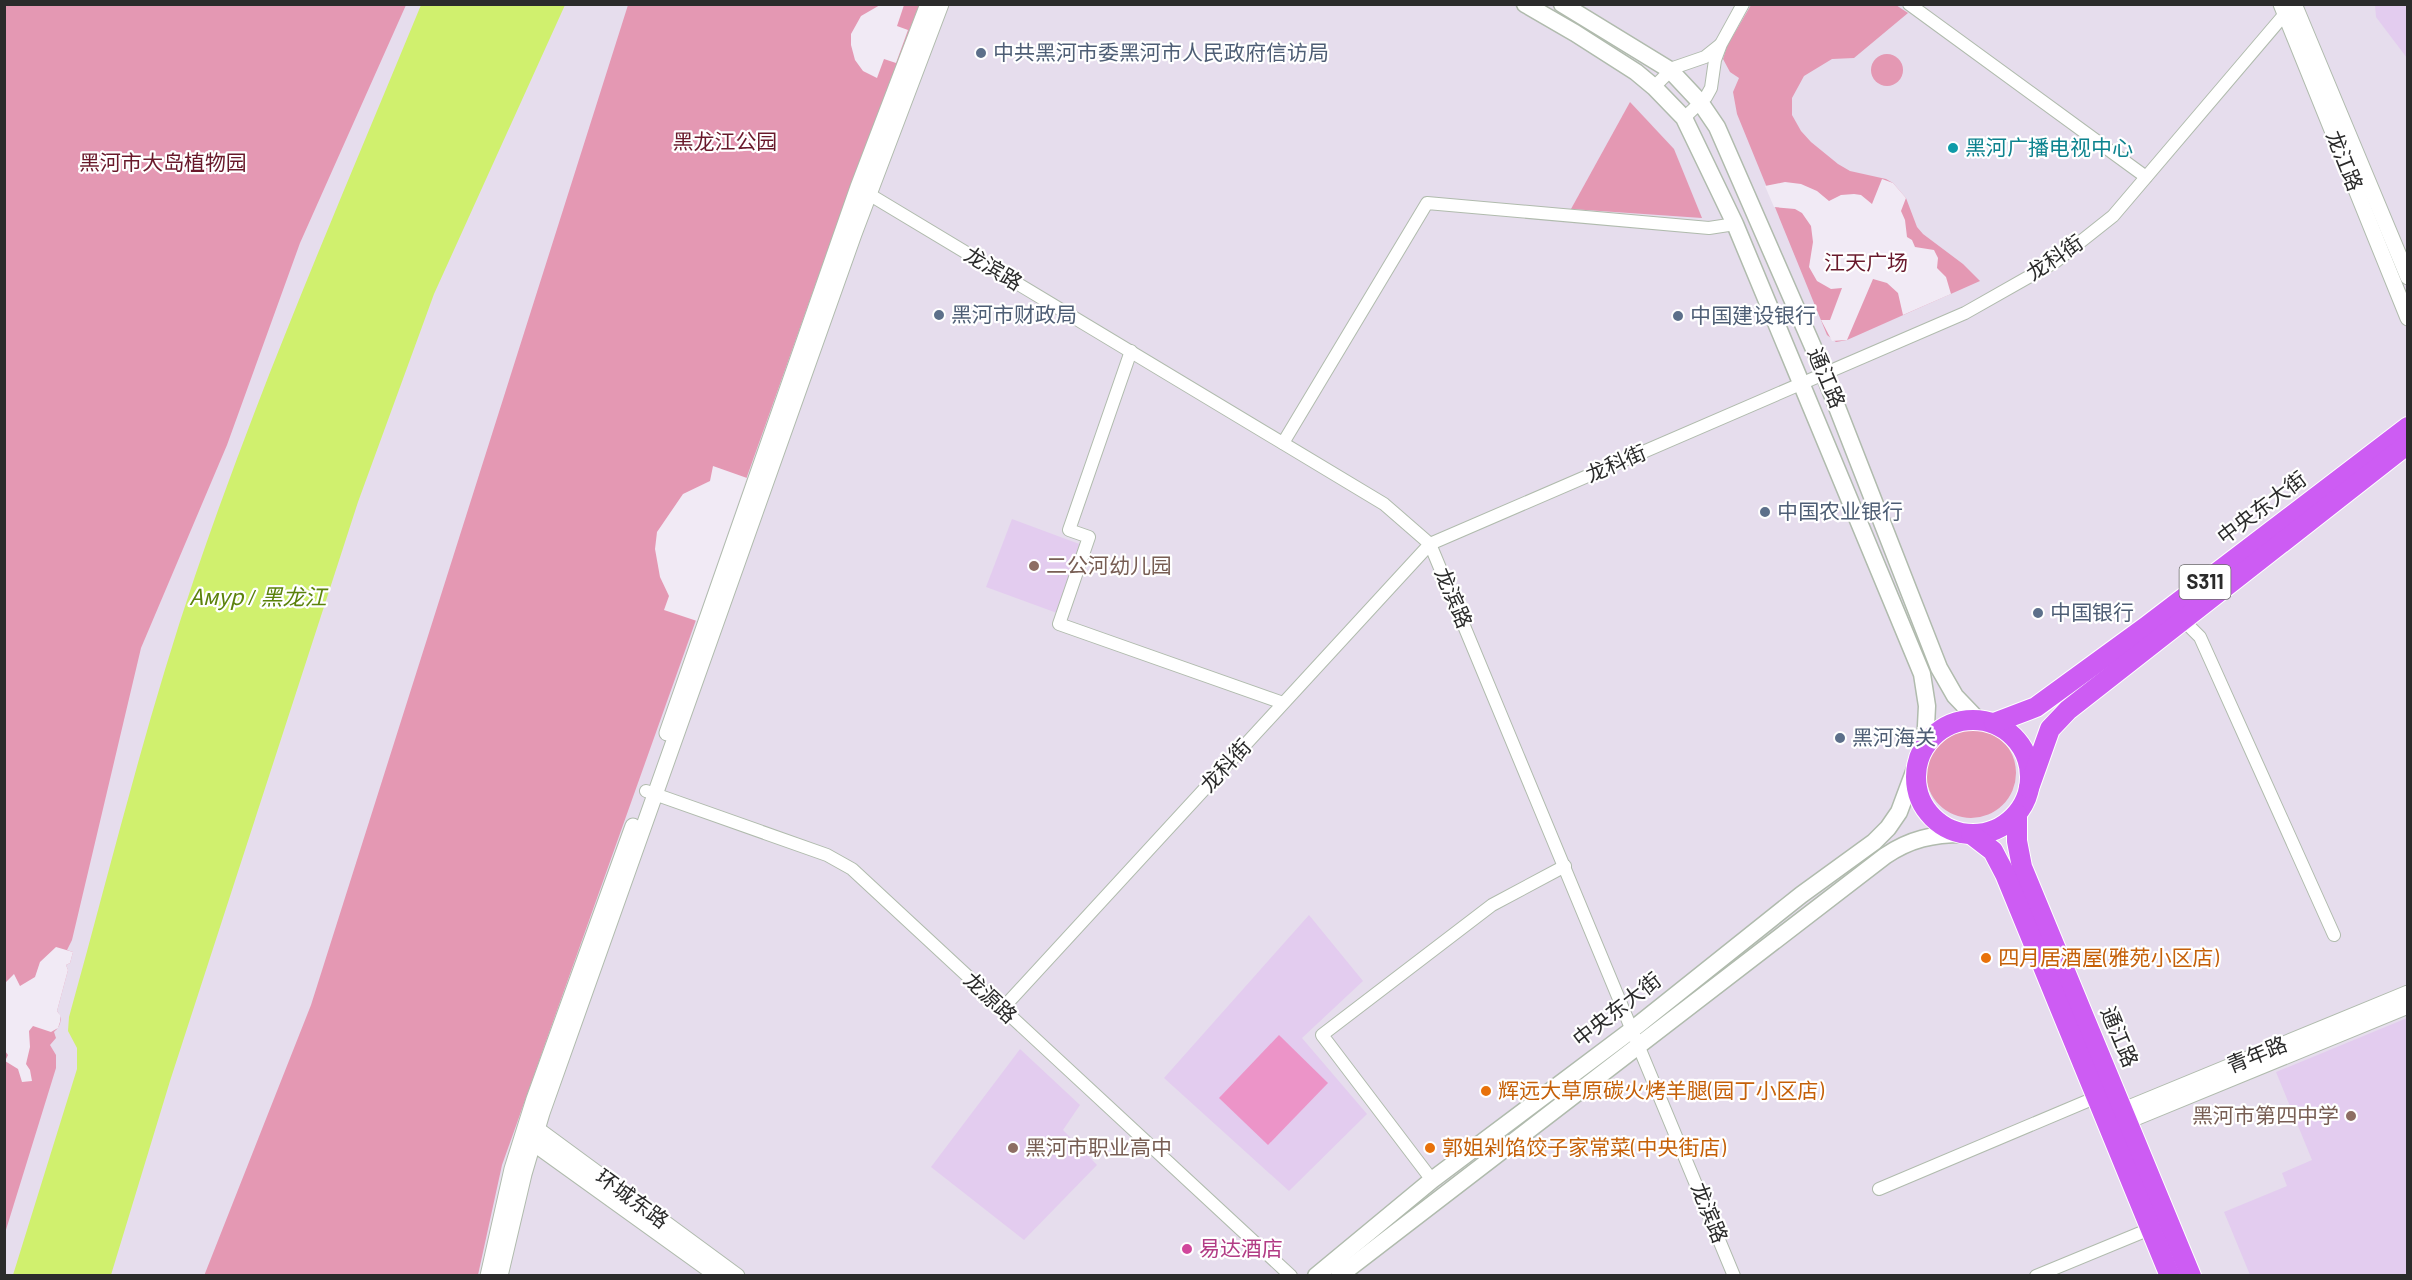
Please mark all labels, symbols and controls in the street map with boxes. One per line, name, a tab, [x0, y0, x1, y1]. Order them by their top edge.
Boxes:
place label: 中共黑河市委黑河市人民政府信访局	[993, 39, 1329, 64]
marker: 中共黑河市委黑河市人民政府信访局	[974, 46, 988, 60]
street label: 龙江路	[2322, 127, 2369, 194]
park label: 黑龙江公园	[673, 128, 778, 153]
place label: 黑河广播电视中心	[1965, 134, 2133, 159]
marker: 黑河广播电视中心	[1946, 141, 1960, 155]
park label: 黑河市大岛植物园	[79, 149, 247, 174]
street label: 龙科街	[2021, 229, 2087, 285]
street label: 龙滨路	[960, 241, 1027, 295]
park label: 江天广场	[1824, 249, 1908, 274]
place label: 黑河市财政局	[951, 301, 1077, 326]
place label: 中国建设银行	[1690, 302, 1816, 327]
marker: 黑河市财政局	[932, 308, 946, 322]
marker: 中国建设银行	[1671, 309, 1685, 323]
street label: 通江路	[1804, 344, 1851, 411]
street label: 龙科街	[1582, 439, 1649, 486]
street label: 中央东大街	[2212, 465, 2311, 548]
place label: 中国农业银行	[1777, 498, 1903, 523]
marker: 中国农业银行	[1758, 505, 1772, 519]
place label: 二公河幼儿园	[1046, 552, 1172, 577]
marker: 二公河幼儿园	[1027, 559, 1041, 573]
street label: 龙滨路	[1431, 564, 1478, 631]
road number: S311	[2180, 565, 2230, 599]
water label: Амур / 黑龙江	[189, 583, 329, 611]
place label: 中国银行	[2050, 599, 2134, 624]
marker: 中国银行	[2031, 606, 2045, 620]
place label: 黑河海关	[1852, 724, 1936, 749]
marker: 黑河海关	[1833, 731, 1847, 745]
street label: 龙科街	[1194, 733, 1256, 797]
place label: 四月居酒屋(雅苑小区店)	[1998, 944, 2219, 969]
marker: 四月居酒屋(雅苑小区店)	[1979, 951, 1993, 965]
street label: 龙源路	[959, 966, 1023, 1028]
street label: 中央东大街	[1567, 967, 1665, 1051]
street label: 通江路	[2097, 1003, 2144, 1070]
street label: 青年路	[2223, 1030, 2290, 1077]
place label: 辉远大草原碳火烤羊腿(园丁小区店)	[1498, 1077, 1824, 1102]
marker: 辉远大草原碳火烤羊腿(园丁小区店)	[1479, 1084, 1493, 1098]
place label: 黑河市第四中学	[2192, 1102, 2339, 1127]
marker: 黑河市第四中学	[2344, 1109, 2358, 1123]
place label: 黑河市职业高中	[1025, 1134, 1172, 1159]
place label: 郭姐剁馅饺子家常菜(中央街店)	[1442, 1134, 1726, 1159]
marker: 黑河市职业高中	[1006, 1141, 1020, 1155]
marker: 郭姐剁馅饺子家常菜(中央街店)	[1423, 1141, 1437, 1155]
street label: 环城东路	[592, 1163, 674, 1233]
street label: 龙滨路	[1687, 1179, 1734, 1246]
place label: 易达酒店	[1199, 1235, 1283, 1260]
marker: 易达酒店	[1180, 1242, 1194, 1256]

